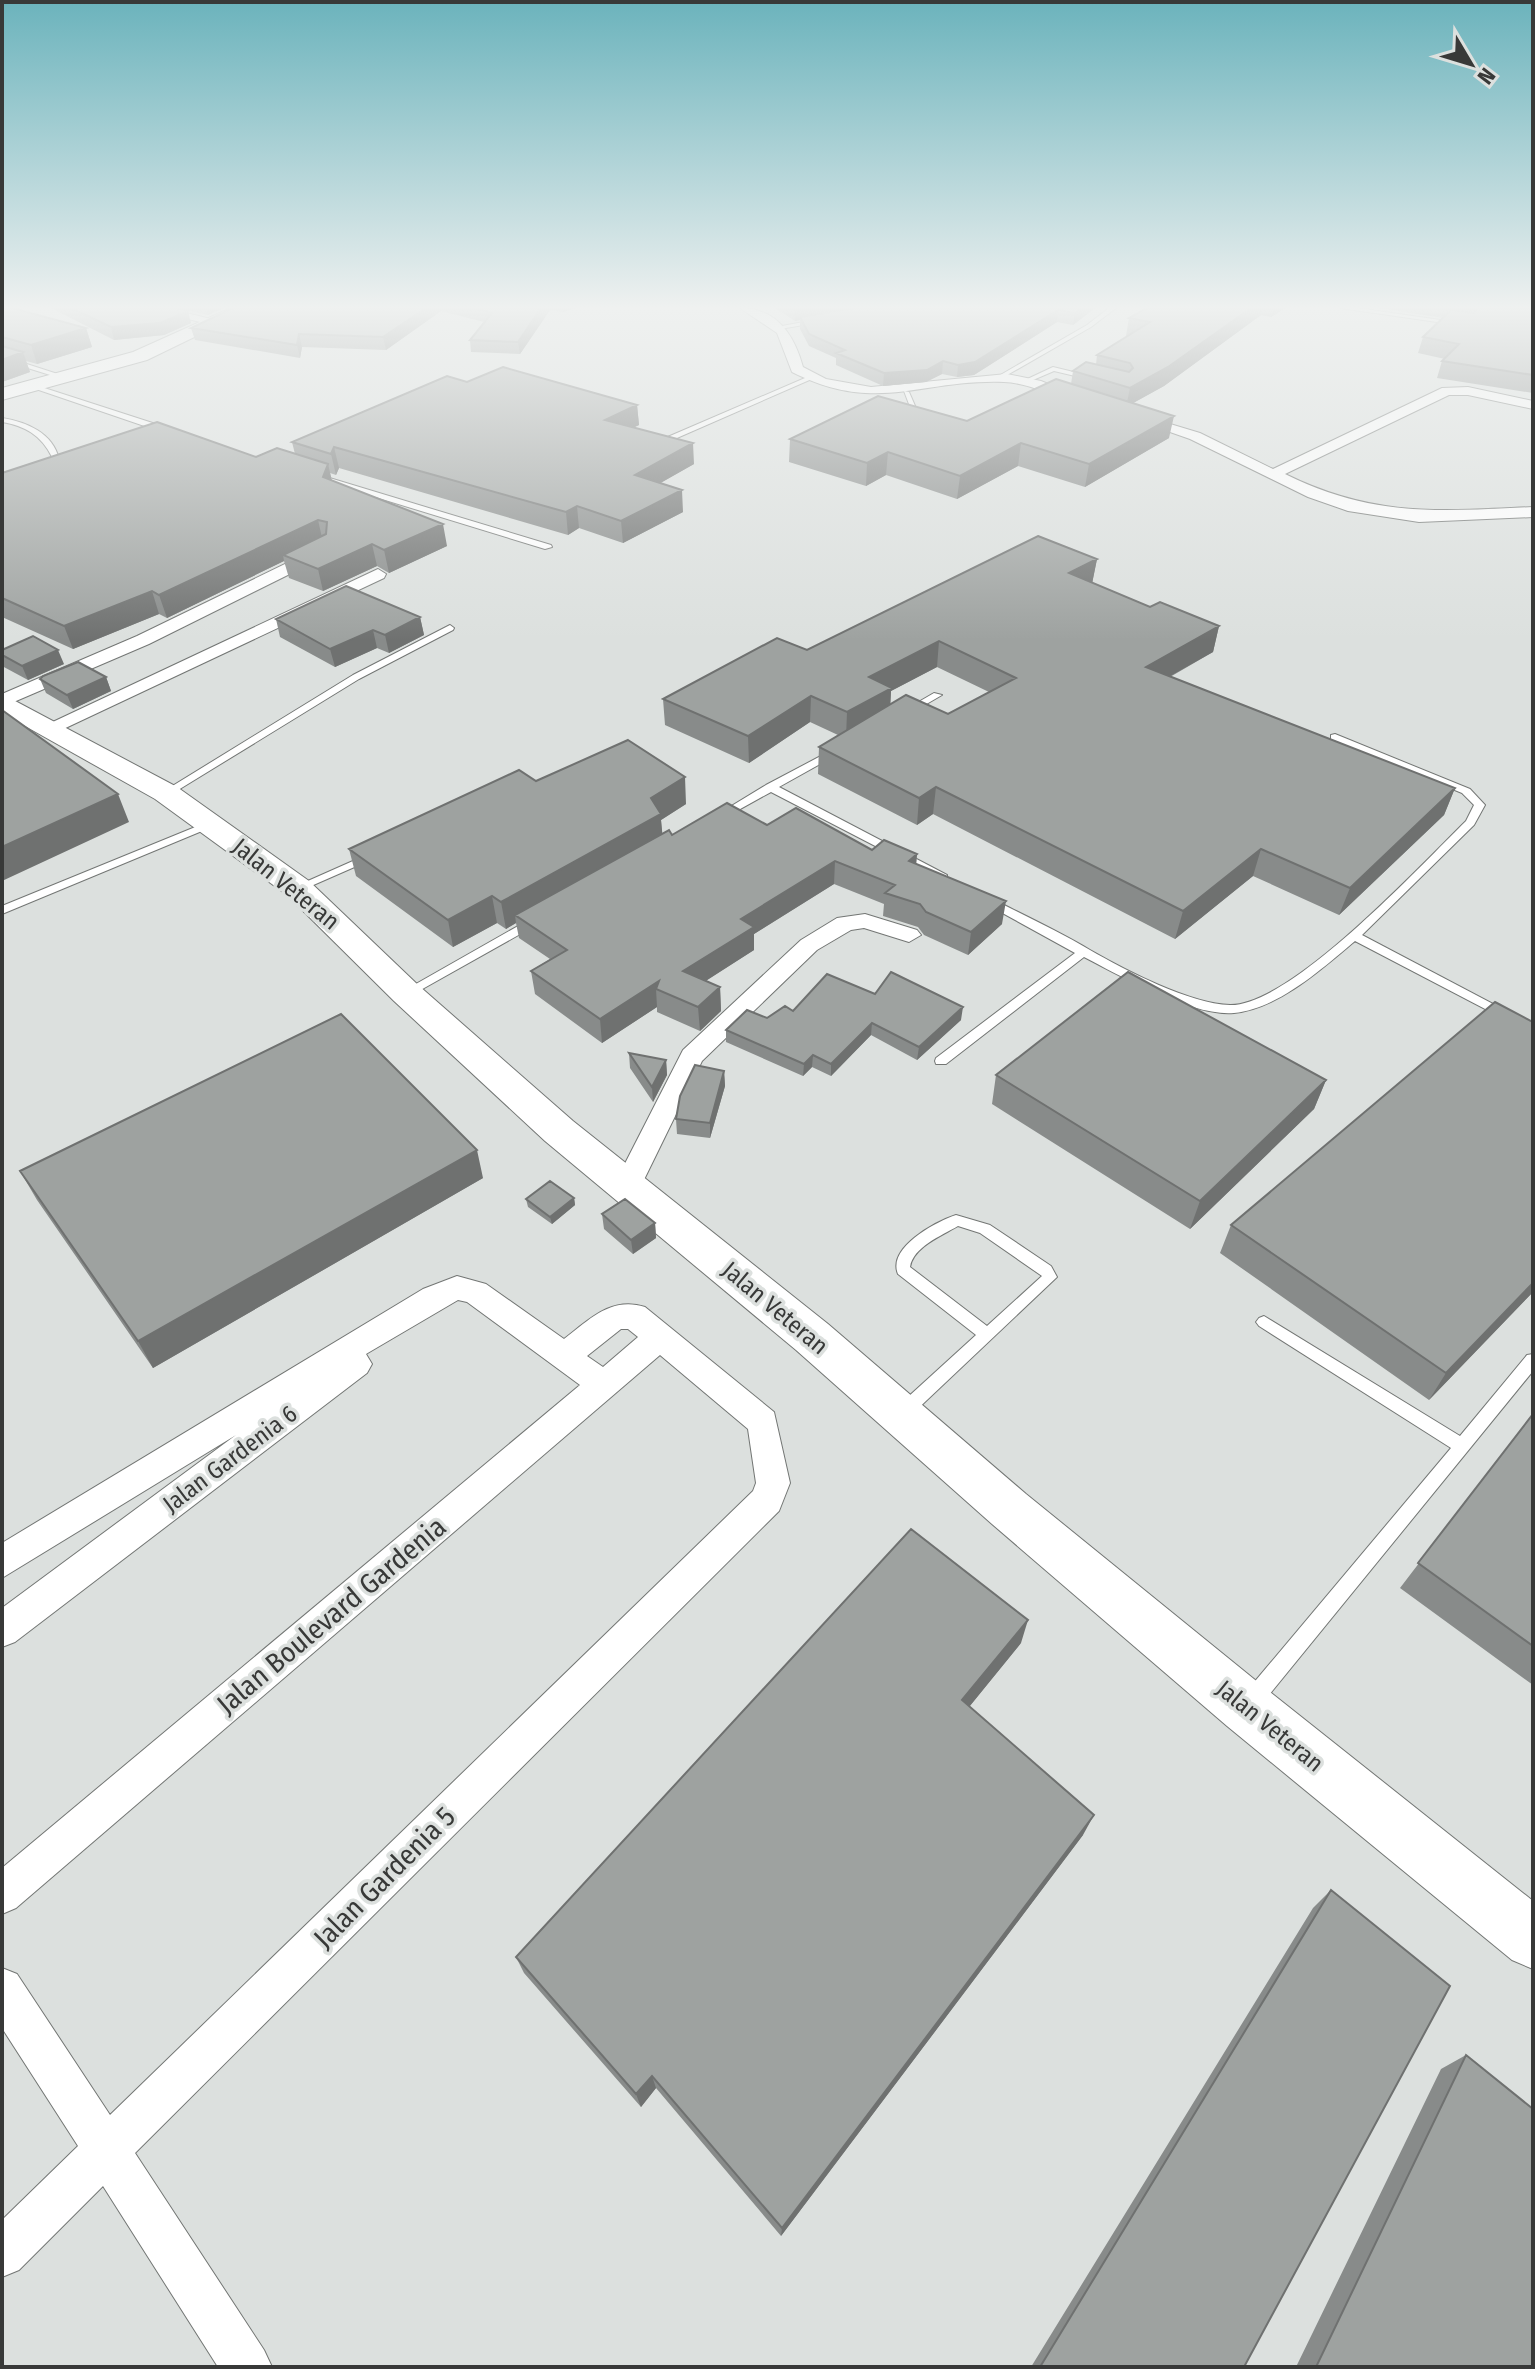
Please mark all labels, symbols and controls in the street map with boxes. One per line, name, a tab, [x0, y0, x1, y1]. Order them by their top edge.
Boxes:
north arrow	[1431, 24, 1511, 104]
text: N	[1472, 62, 1501, 90]
street label: Jalan Veteran	[227, 832, 345, 936]
street label: Jalan Veteran	[717, 1256, 833, 1360]
street label: Jalan Gardenia 6	[158, 1400, 302, 1518]
street label: Jalan Boulevard Gardenia	[210, 1510, 452, 1721]
street label: Jalan Veteran	[1211, 1674, 1329, 1778]
street label: Jalan Gardenia 5	[307, 1800, 462, 1955]

